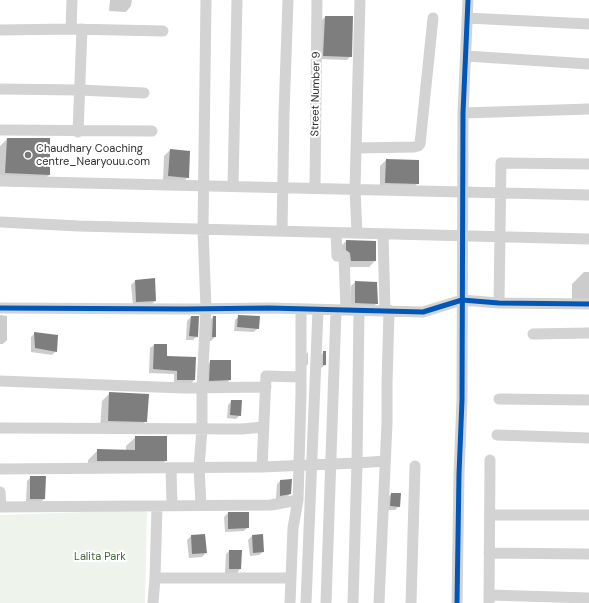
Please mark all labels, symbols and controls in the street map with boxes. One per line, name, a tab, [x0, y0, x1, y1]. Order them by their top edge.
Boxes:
street label: Street Number 9	[309, 51, 323, 137]
place label: Chaudhary Coaching centre_Nearyouu.com	[36, 142, 150, 168]
marker: Chaudhary Coaching centre_Nearyouu.com	[23, 150, 33, 160]
park label: Lalita Park	[74, 550, 126, 564]

